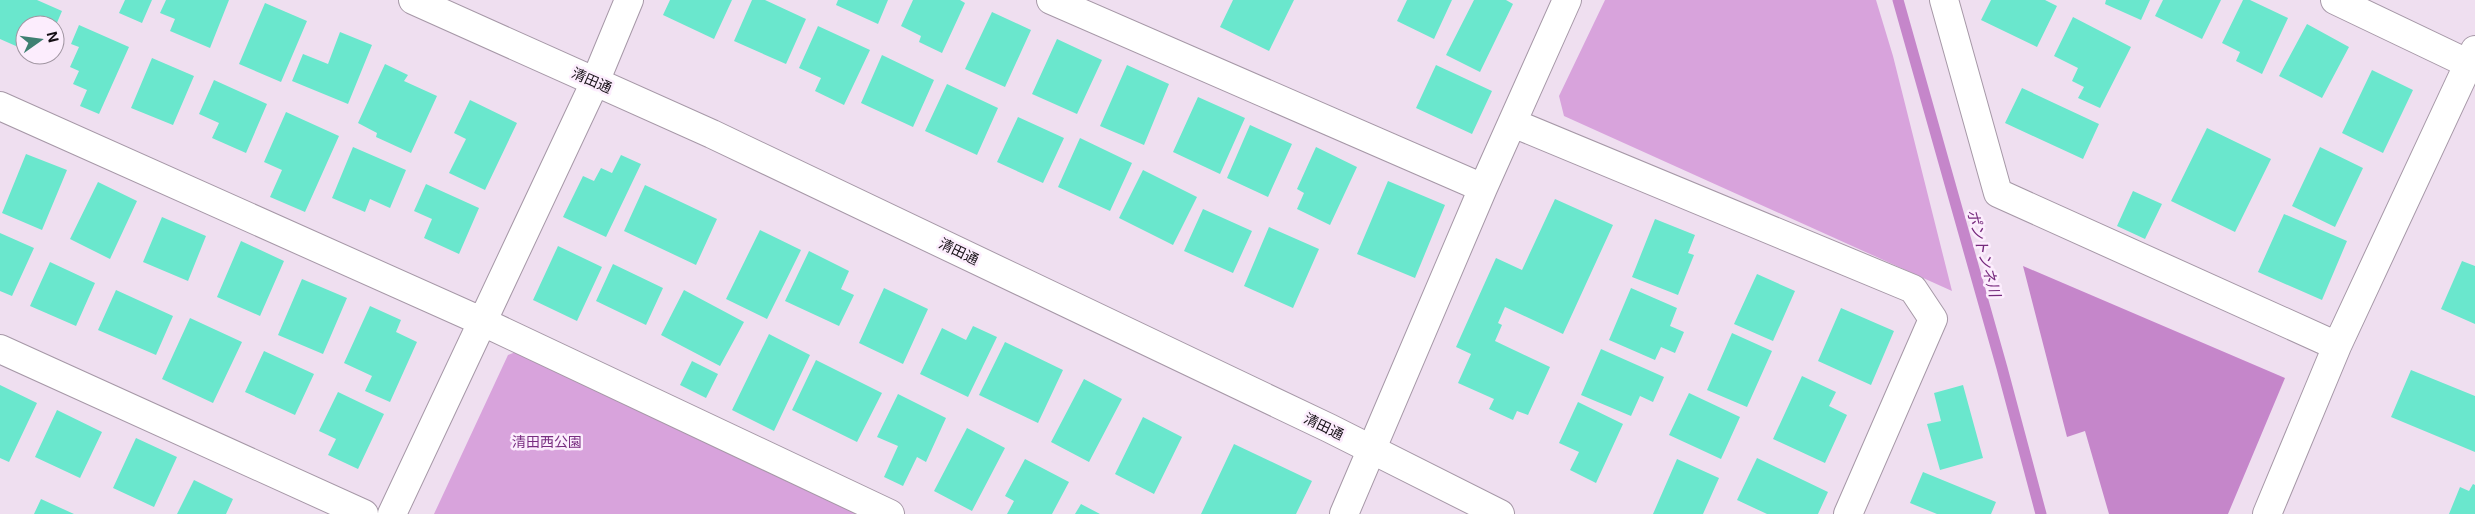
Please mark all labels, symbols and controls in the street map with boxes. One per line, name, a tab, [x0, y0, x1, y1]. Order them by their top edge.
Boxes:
north arrow	[15, 15, 65, 65]
text: N	[44, 30, 63, 44]
street label: 清田通	[569, 64, 615, 96]
water label: ポントンネ川	[1963, 207, 2005, 301]
street label: 清田通	[936, 234, 982, 268]
street label: 清田通	[1301, 409, 1347, 443]
park label: 清田西公園	[512, 433, 582, 450]

